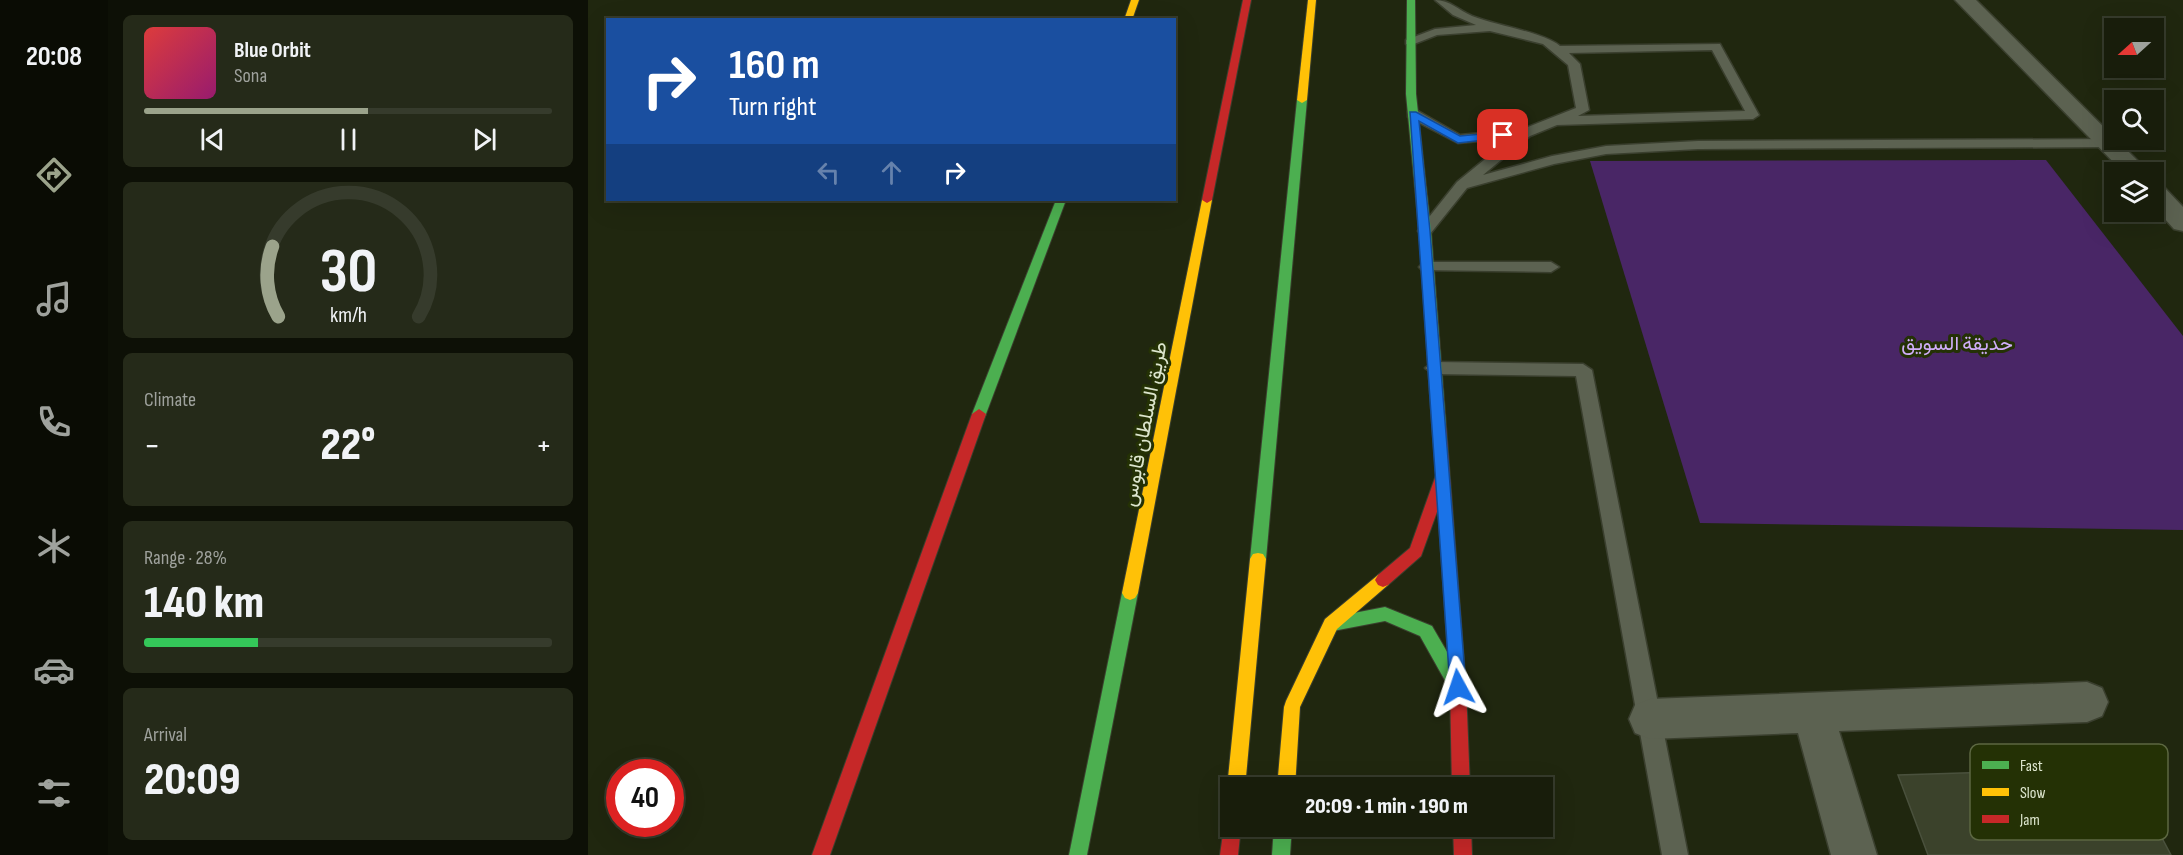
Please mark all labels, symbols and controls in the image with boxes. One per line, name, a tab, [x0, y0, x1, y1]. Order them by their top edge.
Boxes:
north arrow	[2104, 18, 2164, 78]
map controls	[2104, 18, 2164, 222]
text: Blue Orbit	[234, 37, 311, 64]
text: 160 m	[729, 40, 820, 91]
text: 20:08	[26, 41, 82, 73]
icon: right	[630, 42, 708, 120]
text: Sona	[234, 64, 267, 88]
button: search	[2104, 90, 2164, 150]
text: Turn right	[729, 91, 816, 123]
pin	[1477, 109, 1528, 160]
icon: arrive	[1486, 118, 1519, 151]
icon: previous	[196, 123, 229, 156]
icon: pause	[332, 123, 365, 156]
icon: next	[468, 123, 501, 156]
icon: directions	[33, 154, 75, 196]
icon: left	[812, 156, 845, 189]
icon: ahead	[875, 156, 908, 189]
icon: right	[938, 156, 971, 189]
button: layers	[2104, 162, 2164, 222]
text: 30	[319, 235, 377, 310]
icon: music	[33, 278, 75, 320]
text: km/h	[329, 304, 367, 329]
park label: حديقة السويق	[1901, 332, 2013, 356]
street label: طريق السلطان قابوس	[1117, 340, 1173, 509]
text: Climate	[144, 388, 196, 412]
icon: phone	[33, 401, 75, 443]
text: 22°	[320, 418, 376, 473]
text: −	[144, 426, 160, 466]
text: +	[536, 426, 552, 466]
icon: climate	[33, 525, 75, 567]
text: Range · 28%	[144, 546, 227, 570]
text: 140 km	[144, 576, 264, 631]
icon: car	[33, 649, 75, 691]
position arrow	[1426, 655, 1490, 719]
text: Arrival	[144, 723, 187, 747]
legend	[1970, 744, 2168, 840]
text: 20:09	[144, 753, 241, 808]
text: Fast	[2020, 757, 2043, 776]
speed limit sign: 40	[606, 759, 684, 837]
icon: filters	[33, 772, 75, 814]
text: Slow	[2020, 784, 2045, 803]
text: 20:09 · 1 min · 190 m	[1305, 793, 1468, 820]
text: Jam	[2019, 811, 2040, 830]

